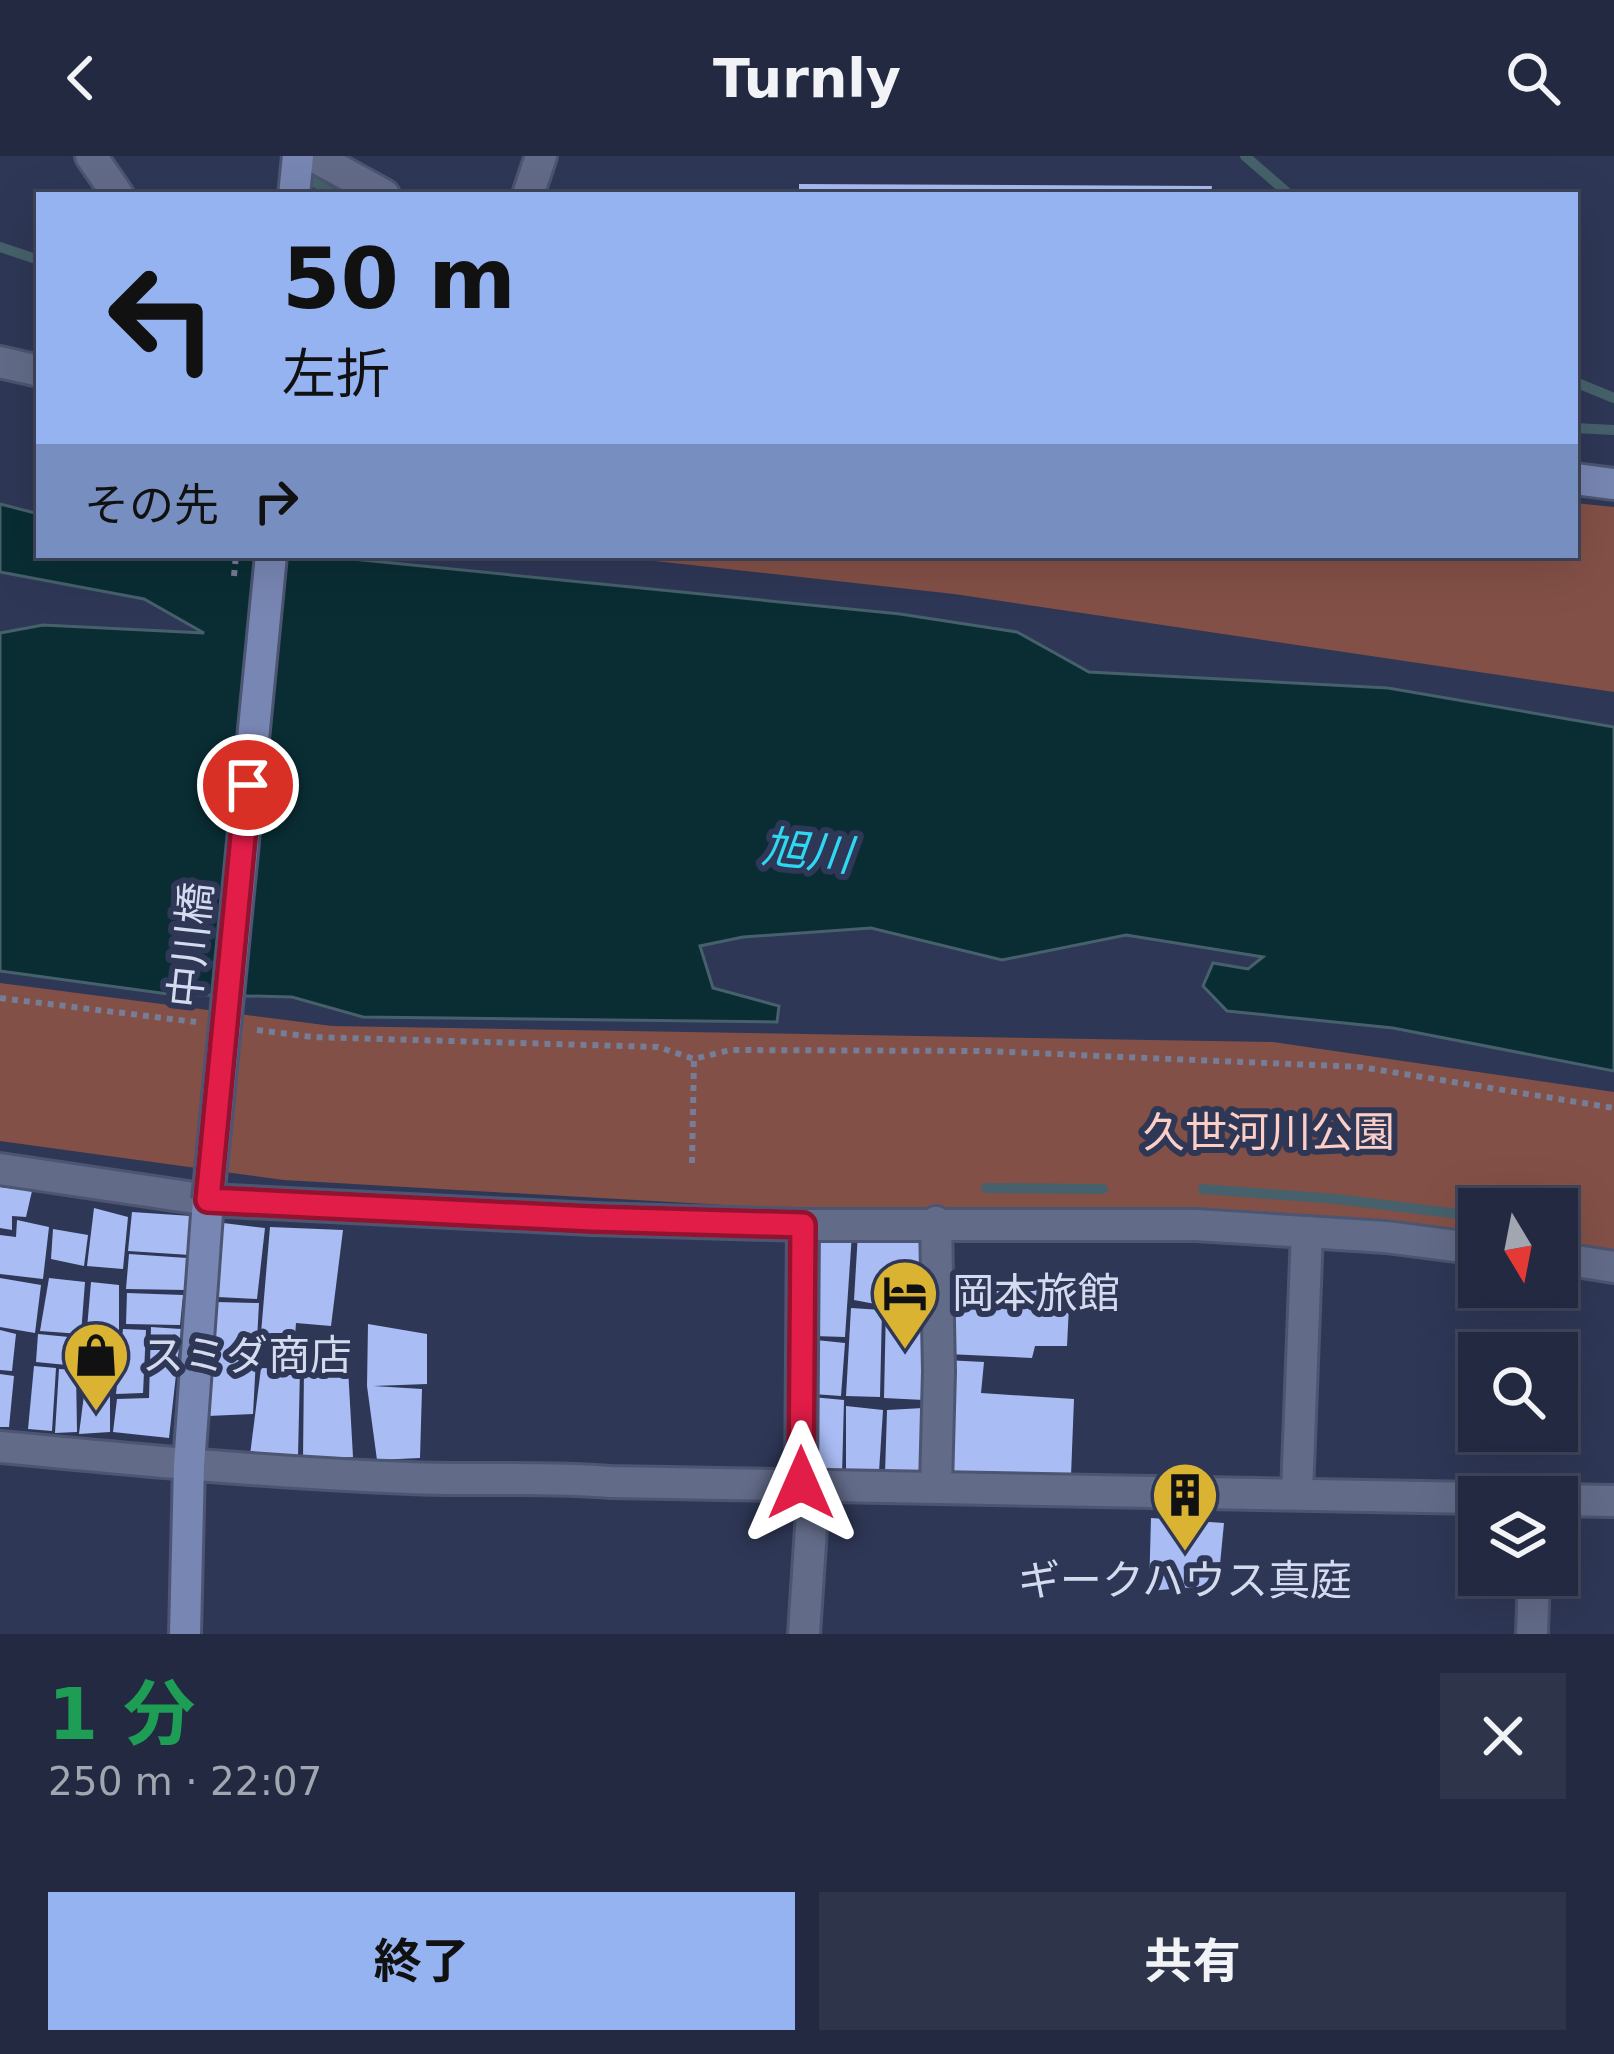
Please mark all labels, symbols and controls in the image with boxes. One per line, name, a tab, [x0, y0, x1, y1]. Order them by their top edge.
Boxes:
icon: back	[48, 45, 114, 111]
icon: search	[1500, 45, 1566, 111]
text: Turnly	[713, 47, 901, 110]
text: 50 m	[282, 230, 516, 328]
icon: left	[84, 240, 240, 396]
text: 左折	[282, 343, 390, 406]
icon: right	[243, 468, 309, 534]
text: その先	[84, 479, 219, 532]
pin	[197, 734, 299, 836]
icon: arrive	[215, 752, 281, 818]
water label: 旭川	[759, 820, 858, 882]
street label: 中川橋	[160, 880, 222, 1010]
park label: 久世河川公園	[1143, 1108, 1395, 1157]
north arrow	[1458, 1188, 1578, 1308]
map controls	[1458, 1188, 1578, 1596]
hotel icon: 岡本旅館	[870, 1258, 940, 1352]
place label: 岡本旅館	[952, 1269, 1120, 1318]
shop icon: スミダ商店	[61, 1320, 131, 1414]
place label: スミダ商店	[142, 1331, 352, 1380]
button: search	[1458, 1332, 1578, 1452]
position arrow	[738, 1420, 864, 1546]
building icon: ギークハウス真庭	[1150, 1460, 1220, 1554]
button: layers	[1458, 1476, 1578, 1596]
place label: ギークハウス真庭	[1018, 1556, 1352, 1605]
text: 1 分	[48, 1672, 195, 1756]
button: close	[1440, 1673, 1566, 1799]
text: 250 m · 22:07	[48, 1759, 322, 1804]
button: 終了	[48, 1892, 795, 2030]
button: 共有	[819, 1892, 1566, 2030]

